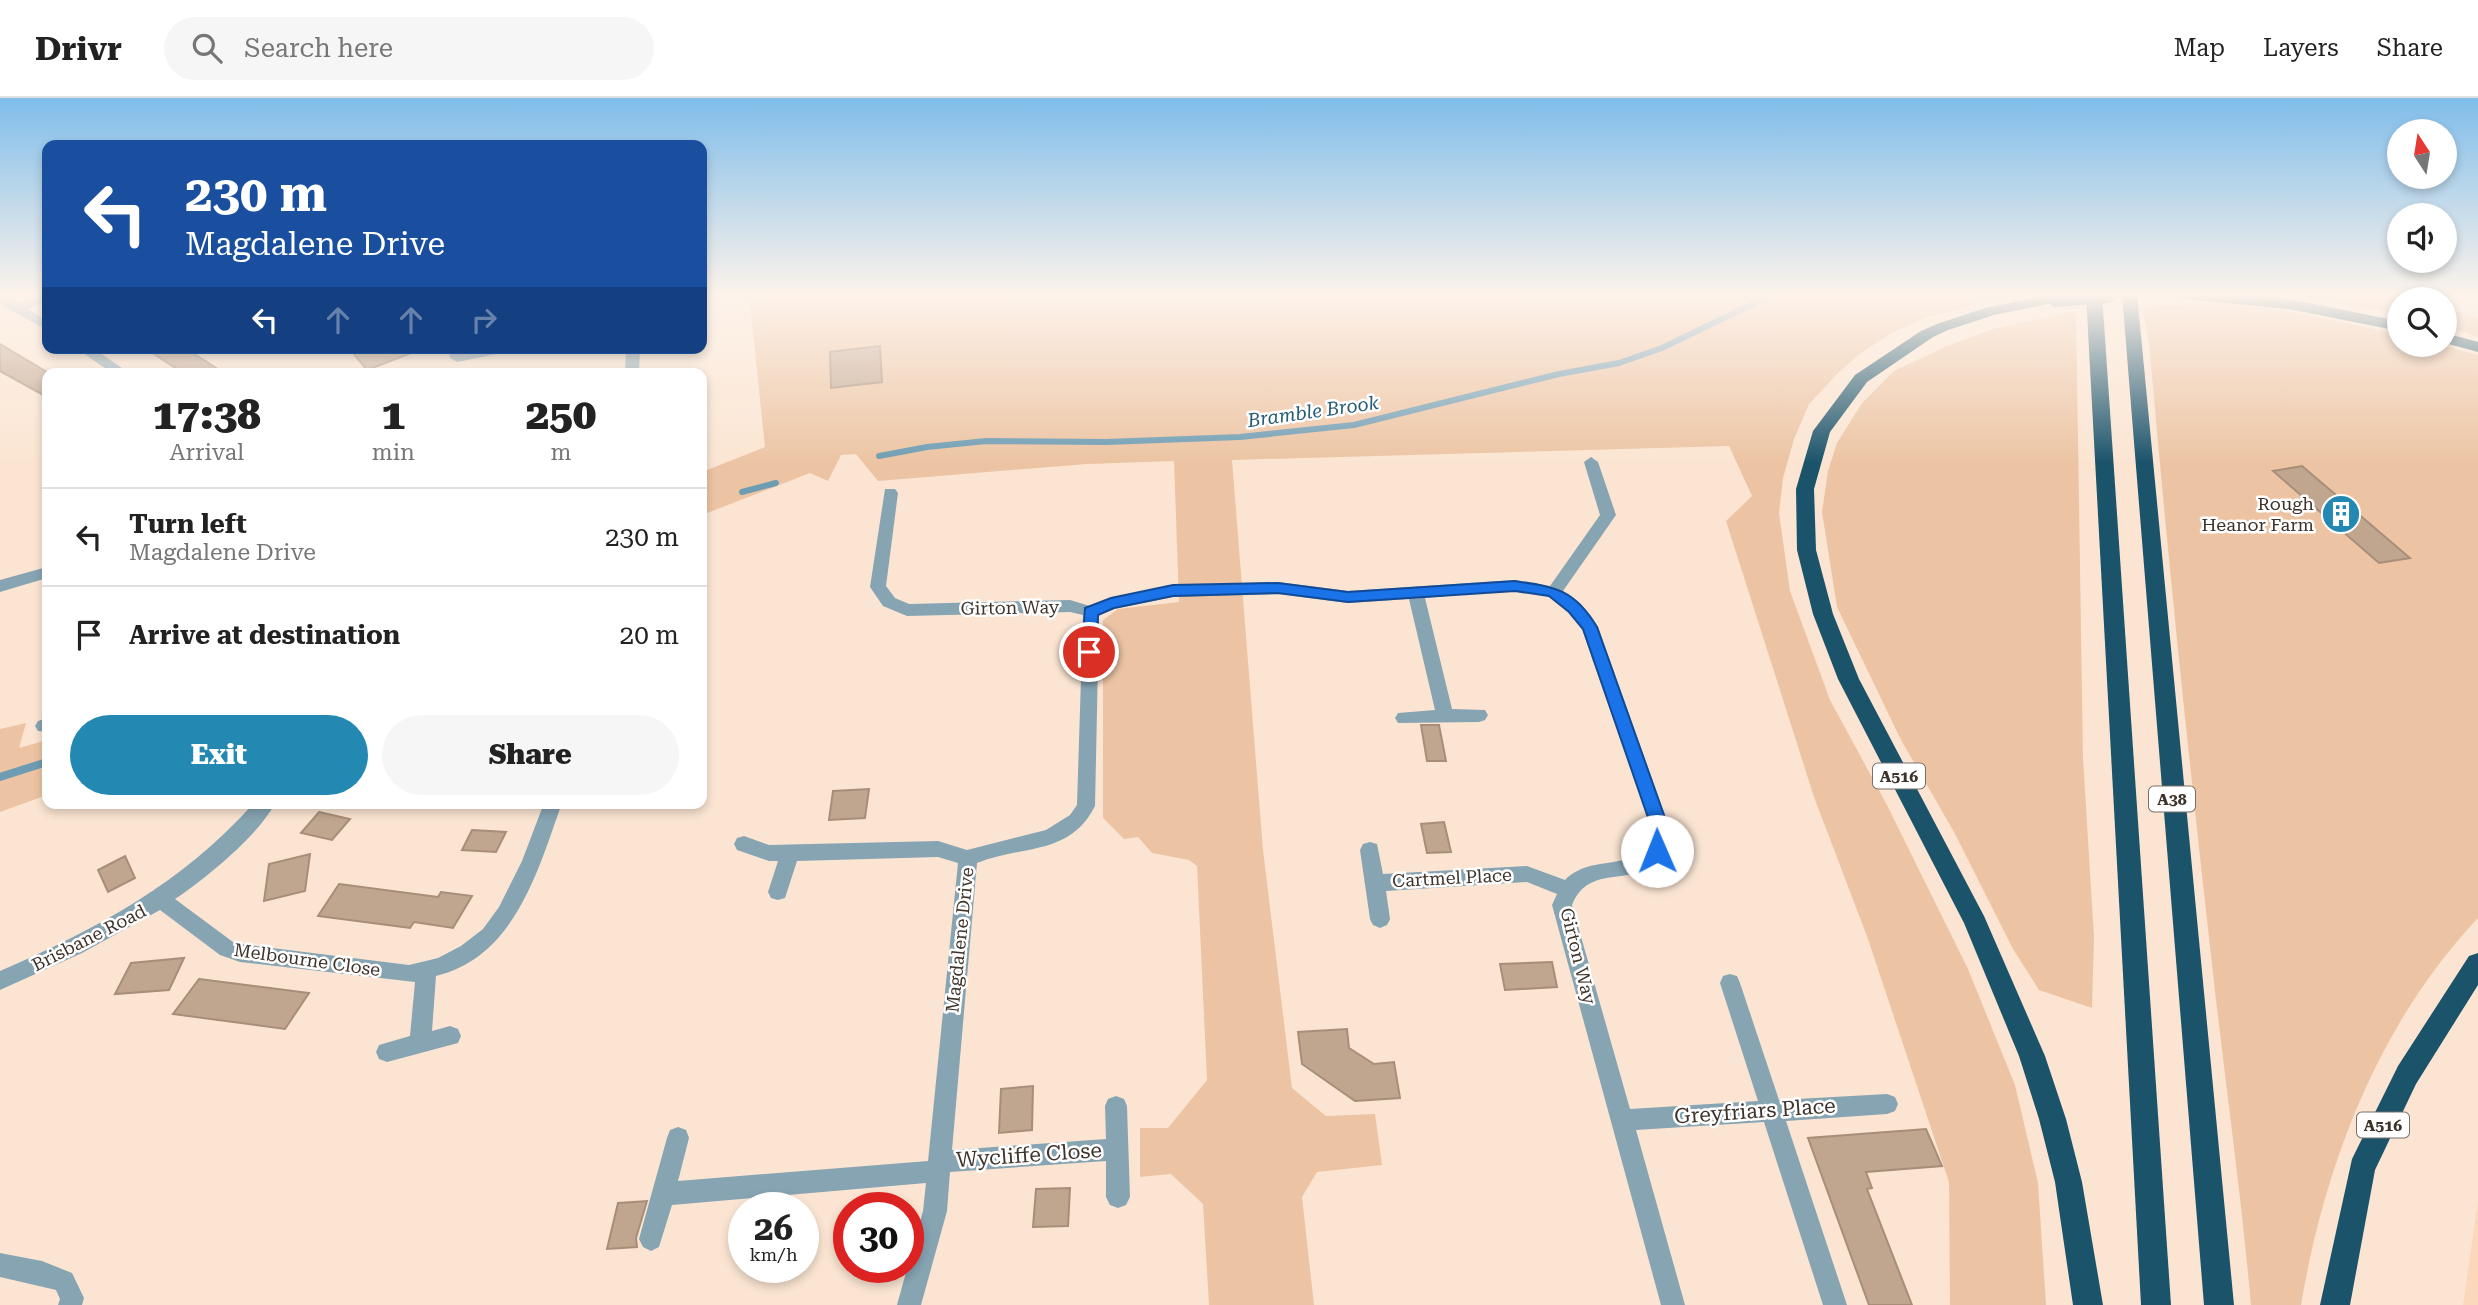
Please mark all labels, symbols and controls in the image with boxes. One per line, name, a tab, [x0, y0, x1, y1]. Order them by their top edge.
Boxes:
search box	[164, 17, 654, 80]
text: Drivr	[35, 29, 122, 68]
icon: search	[188, 29, 226, 67]
text: Search here	[244, 33, 393, 63]
text: Map	[2174, 34, 2225, 62]
text: Layers	[2263, 34, 2339, 62]
text: Share	[2377, 34, 2443, 62]
north arrow	[2387, 119, 2457, 189]
map controls	[2387, 119, 2457, 357]
text: 230 m	[185, 166, 327, 223]
icon: left	[70, 168, 161, 259]
button: sound	[2387, 203, 2457, 273]
text: Magdalene Drive	[185, 225, 445, 263]
button: search	[2387, 287, 2457, 357]
icon: left	[246, 301, 284, 339]
icon: ahead	[319, 301, 357, 339]
icon: ahead	[392, 301, 430, 339]
icon: right	[465, 301, 503, 339]
text: 17:38	[153, 390, 261, 439]
text: 1	[381, 390, 405, 439]
text: 250	[526, 390, 596, 439]
water label: Bramble Brook	[1245, 391, 1381, 432]
text: Arrival	[169, 439, 244, 466]
text: min	[372, 439, 415, 466]
text: m	[550, 439, 571, 466]
place label: Rough Heanor Farm	[2202, 493, 2314, 535]
building icon: Rough Heanor Farm	[2320, 493, 2362, 535]
text: Turn left	[129, 509, 247, 539]
icon: left	[70, 518, 108, 556]
text: 230 m	[605, 522, 679, 552]
text: Magdalene Drive	[129, 539, 316, 566]
street label: Girton Way	[961, 596, 1060, 619]
icon: arrive	[70, 616, 108, 654]
text: Arrive at destination	[129, 620, 400, 650]
text: 20 m	[620, 620, 679, 650]
pin	[1059, 622, 1119, 682]
icon: arrive	[1070, 633, 1108, 671]
button: Exit	[70, 715, 368, 795]
button: Share	[382, 715, 679, 795]
road number: A516	[1873, 764, 1925, 789]
road number: A38	[2149, 786, 2195, 812]
position arrow	[1620, 814, 1694, 888]
street label: Cartmel Place	[1392, 864, 1512, 891]
street label: Magdalene Drive	[941, 866, 978, 1014]
street label: Brisbane Road	[28, 900, 150, 975]
street label: Girton Way	[1556, 906, 1601, 1007]
street label: Melbourne Close	[233, 939, 382, 980]
street label: Greyfriars Place	[1674, 1093, 1836, 1129]
road number: A516	[2357, 1113, 2409, 1138]
street label: Wycliffe Close	[956, 1138, 1102, 1172]
speed limit sign: 30	[833, 1192, 924, 1283]
text: 26	[754, 1208, 793, 1249]
text: km/h	[749, 1244, 798, 1265]

